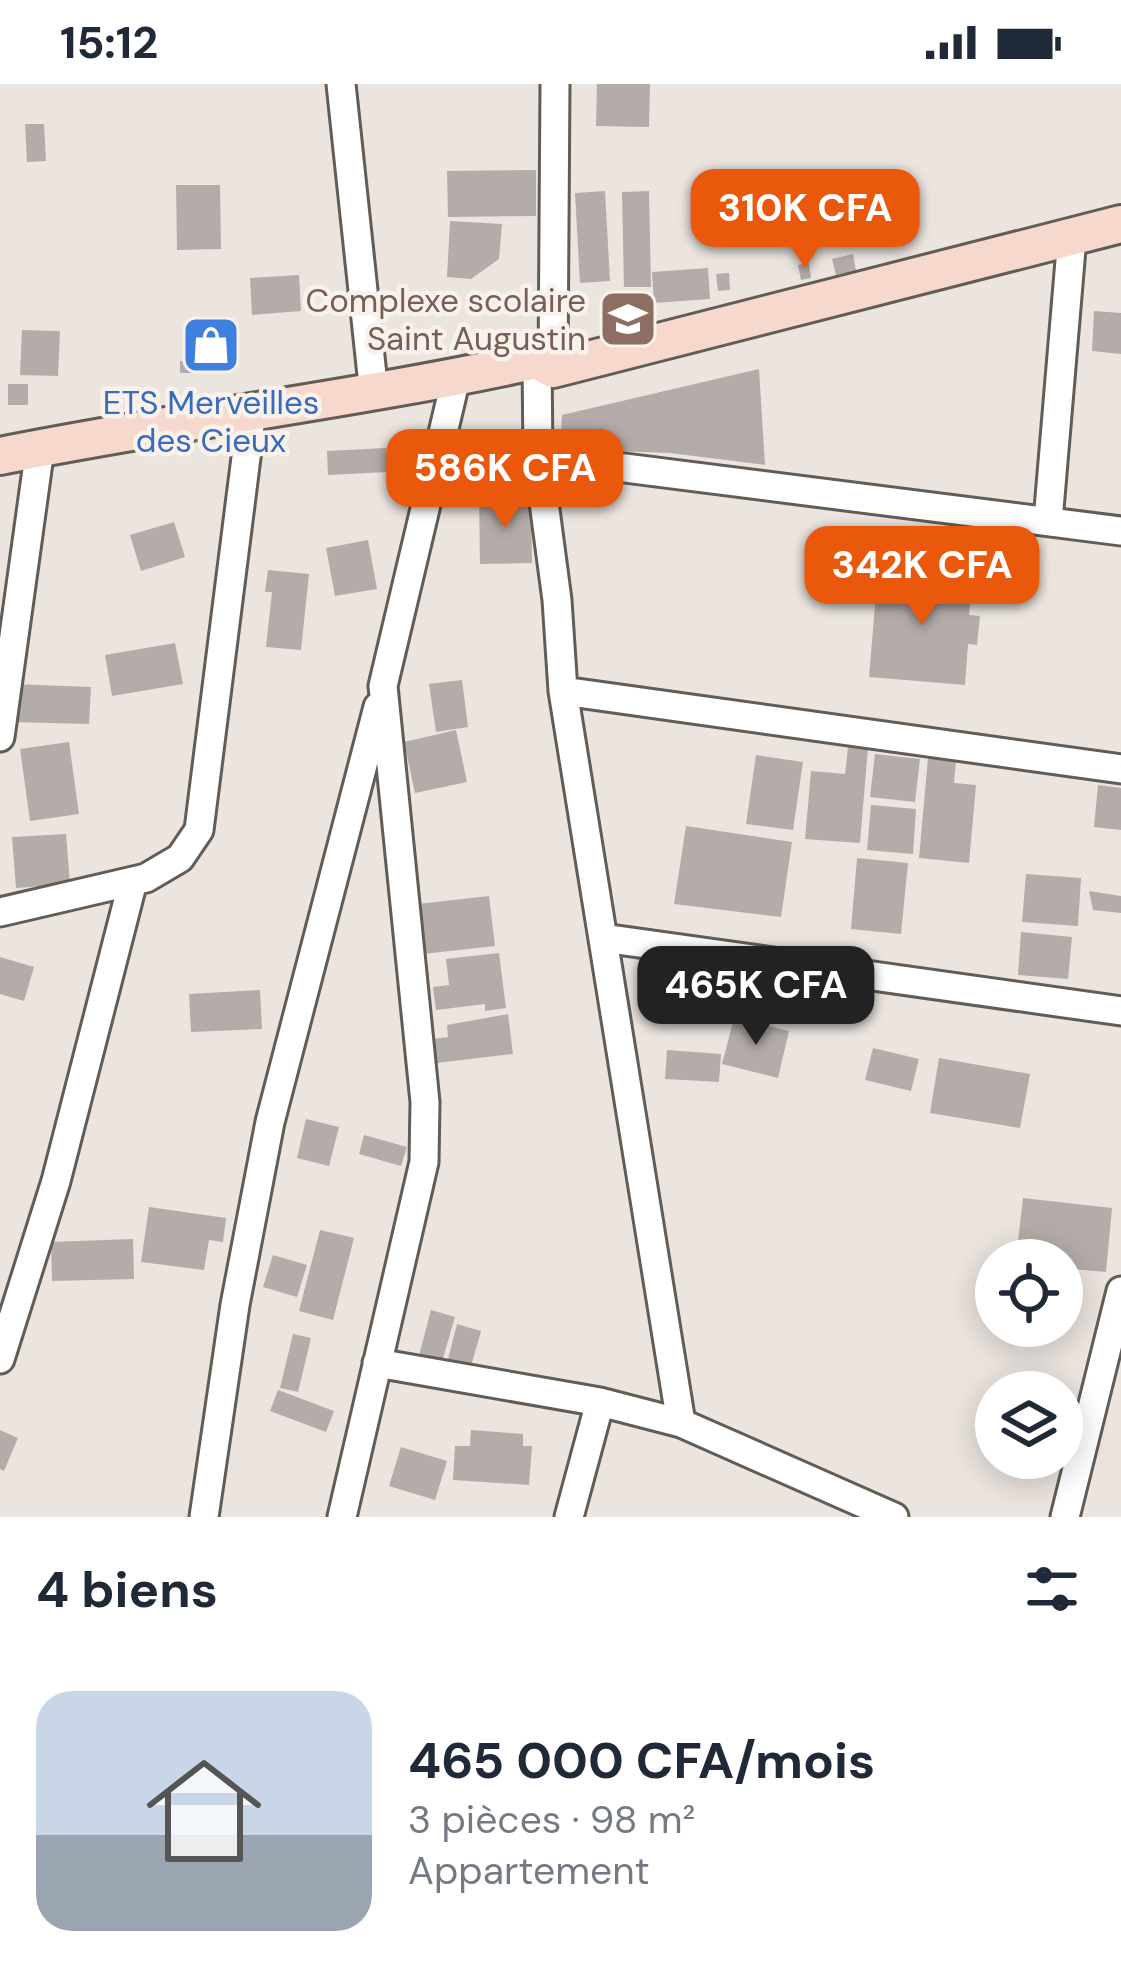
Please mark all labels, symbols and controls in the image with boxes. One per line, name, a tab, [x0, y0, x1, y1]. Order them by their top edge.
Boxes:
text: 15:12	[60, 13, 158, 72]
pin: 310K CFA	[681, 169, 929, 271]
text: 310K CFA	[718, 182, 892, 233]
place label: Complexe scolaire Saint Augustin	[306, 279, 586, 360]
school or university icon: Complexe scolaire Saint Augustin	[597, 288, 659, 350]
shop icon: ETS Merveilles des Cieux	[180, 314, 242, 376]
place label: ETS Merveilles des Cieux	[103, 381, 319, 462]
pin: 586K CFA	[381, 429, 629, 531]
text: 586K CFA	[413, 442, 597, 493]
pin: 342K CFA	[798, 526, 1046, 628]
text: 342K CFA	[831, 539, 1013, 590]
pin: 465K CFA	[632, 946, 880, 1048]
text: 465K CFA	[664, 959, 848, 1010]
map controls	[975, 1239, 1083, 1479]
button: locate	[975, 1239, 1083, 1347]
button: layers	[975, 1371, 1083, 1479]
text: 4 biens	[36, 1556, 218, 1623]
icon: filters	[1019, 1556, 1085, 1622]
text: 465 000 CFA/mois	[408, 1727, 875, 1794]
icon: home	[132, 1739, 276, 1883]
text: 3 pièces · 98 m²	[408, 1794, 695, 1845]
text: Appartement	[408, 1845, 650, 1896]

